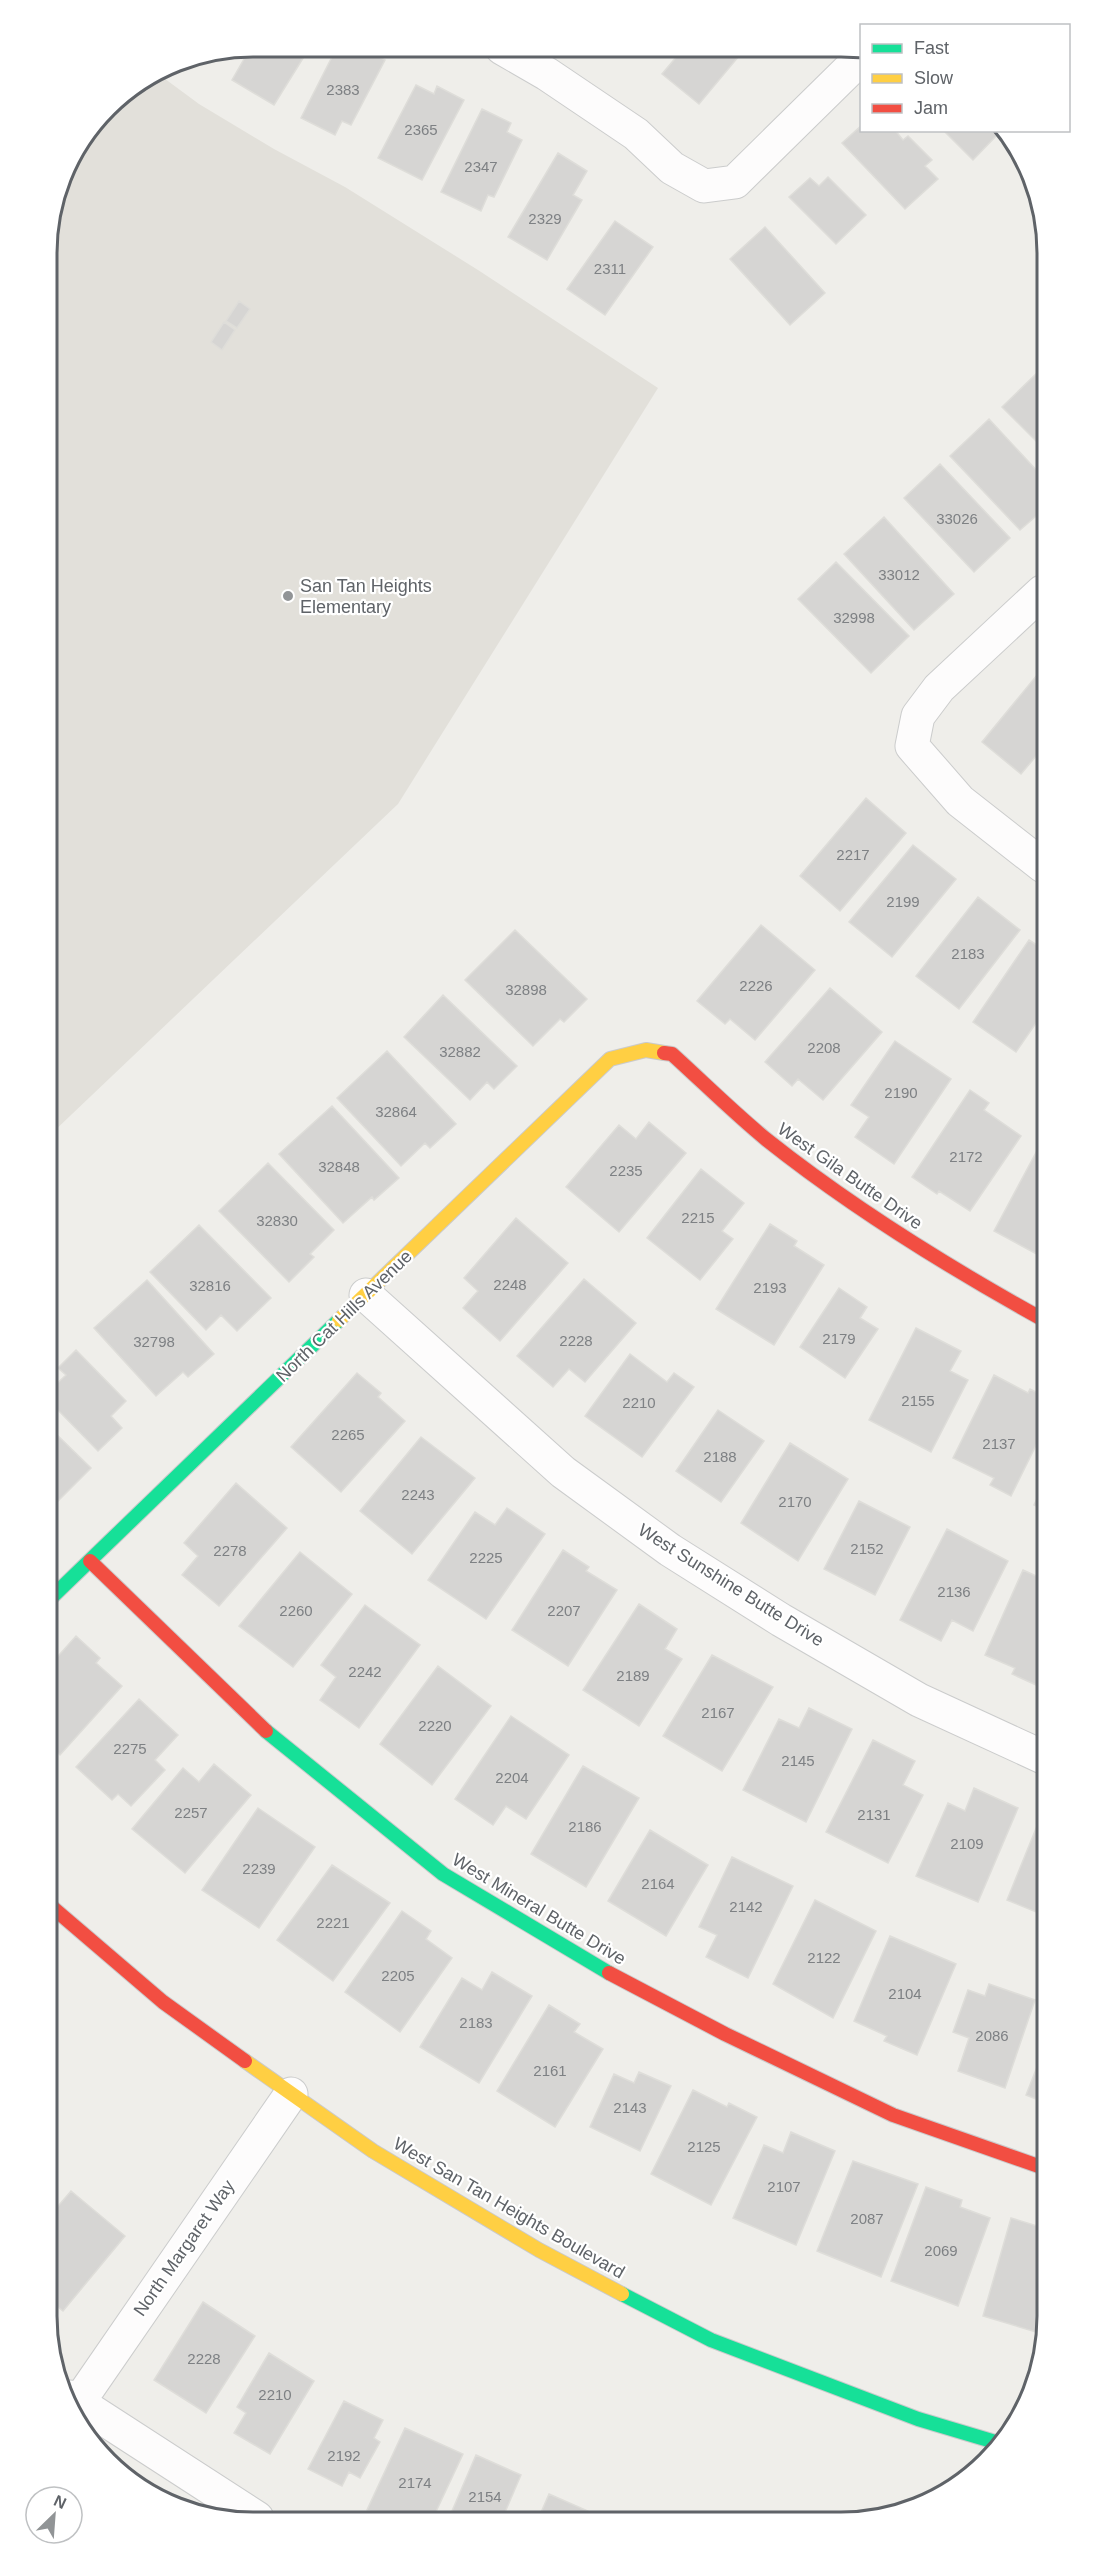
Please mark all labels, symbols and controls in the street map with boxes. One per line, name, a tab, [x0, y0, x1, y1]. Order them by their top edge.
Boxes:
legend	[860, 24, 1070, 132]
text: Fast	[914, 38, 949, 58]
text: Slow	[914, 68, 954, 88]
house number: 2383	[326, 81, 360, 98]
text: Jam	[914, 98, 948, 118]
house number: 2365	[404, 121, 438, 138]
house number: 2347	[464, 158, 498, 175]
house number: 2329	[528, 210, 562, 227]
house number: 2311	[594, 260, 626, 277]
house number: 33026	[936, 510, 978, 527]
house number: 33012	[878, 566, 920, 583]
place label: San Tan Heights Elementary	[300, 576, 432, 617]
marker: San Tan Heights Elementary	[281, 589, 295, 603]
house number: 32998	[833, 609, 875, 626]
house number: 2217	[836, 846, 870, 863]
house number: 2199	[886, 893, 920, 910]
house number: 2183	[951, 945, 985, 962]
house number: 2226	[739, 977, 773, 994]
house number: 32898	[505, 981, 547, 998]
house number: 2208	[807, 1039, 841, 1056]
house number: 32882	[439, 1043, 481, 1060]
house number: 2190	[884, 1084, 918, 1101]
house number: 32864	[375, 1103, 417, 1120]
street label: West Gila Butte Drive	[774, 1119, 926, 1233]
house number: 2172	[949, 1148, 983, 1165]
house number: 32848	[318, 1158, 360, 1175]
house number: 2235	[609, 1162, 643, 1179]
house number: 2215	[681, 1209, 715, 1226]
house number: 32830	[256, 1212, 298, 1229]
street label: North Cat Hills Avenue	[272, 1246, 416, 1386]
house number: 2248	[493, 1276, 527, 1293]
house number: 32816	[189, 1277, 231, 1294]
house number: 2193	[753, 1279, 787, 1296]
house number: 2179	[822, 1330, 856, 1347]
house number: 2228	[559, 1332, 593, 1349]
house number: 32798	[133, 1333, 175, 1350]
house number: 2155	[901, 1392, 935, 1409]
house number: 2210	[622, 1394, 656, 1411]
house number: 2265	[331, 1426, 365, 1443]
house number: 2137	[982, 1435, 1016, 1452]
house number: 2188	[703, 1448, 737, 1465]
house number: 2243	[401, 1486, 435, 1503]
house number: 2170	[778, 1493, 812, 1510]
street label: West Sunshine Butte Drive	[635, 1520, 827, 1650]
house number: 2152	[850, 1540, 884, 1557]
house number: 2278	[213, 1542, 247, 1559]
house number: 2225	[469, 1549, 503, 1566]
house number: 2136	[937, 1583, 971, 1600]
house number: 2260	[279, 1602, 313, 1619]
house number: 2207	[547, 1602, 581, 1619]
house number: 2242	[348, 1663, 382, 1680]
house number: 2189	[616, 1667, 650, 1684]
house number: 2167	[701, 1704, 735, 1721]
house number: 2220	[418, 1717, 452, 1734]
house number: 2275	[113, 1740, 147, 1757]
house number: 2145	[781, 1752, 815, 1769]
house number: 2204	[495, 1769, 529, 1786]
house number: 2257	[174, 1804, 208, 1821]
house number: 2131	[857, 1806, 891, 1823]
house number: 2186	[568, 1818, 602, 1835]
house number: 2109	[950, 1835, 984, 1852]
street label: West Mineral Butte Drive	[449, 1849, 629, 1969]
house number: 2239	[242, 1860, 276, 1877]
house number: 2164	[641, 1875, 675, 1892]
house number: 2142	[729, 1898, 763, 1915]
house number: 2221	[316, 1914, 350, 1931]
house number: 2122	[807, 1949, 841, 1966]
house number: 2205	[381, 1967, 415, 1984]
house number: 2104	[888, 1985, 922, 2002]
house number: 2183	[459, 2014, 493, 2031]
house number: 2086	[975, 2027, 1009, 2044]
house number: 2161	[533, 2062, 567, 2079]
house number: 2143	[613, 2099, 647, 2116]
street label: West San Tan Heights Boulevard	[390, 2133, 628, 2283]
house number: 2125	[687, 2138, 721, 2155]
street label: North Margaret Way	[130, 2176, 238, 2320]
house number: 2107	[767, 2178, 801, 2195]
house number: 2087	[850, 2210, 884, 2227]
house number: 2069	[924, 2242, 958, 2259]
house number: 2228	[187, 2350, 221, 2367]
house number: 2210	[258, 2386, 292, 2403]
house number: 2192	[327, 2447, 361, 2464]
house number: 2174	[398, 2474, 432, 2491]
north arrow	[24, 2485, 84, 2545]
house number: 2154	[468, 2488, 502, 2505]
text: N	[51, 2492, 69, 2512]

